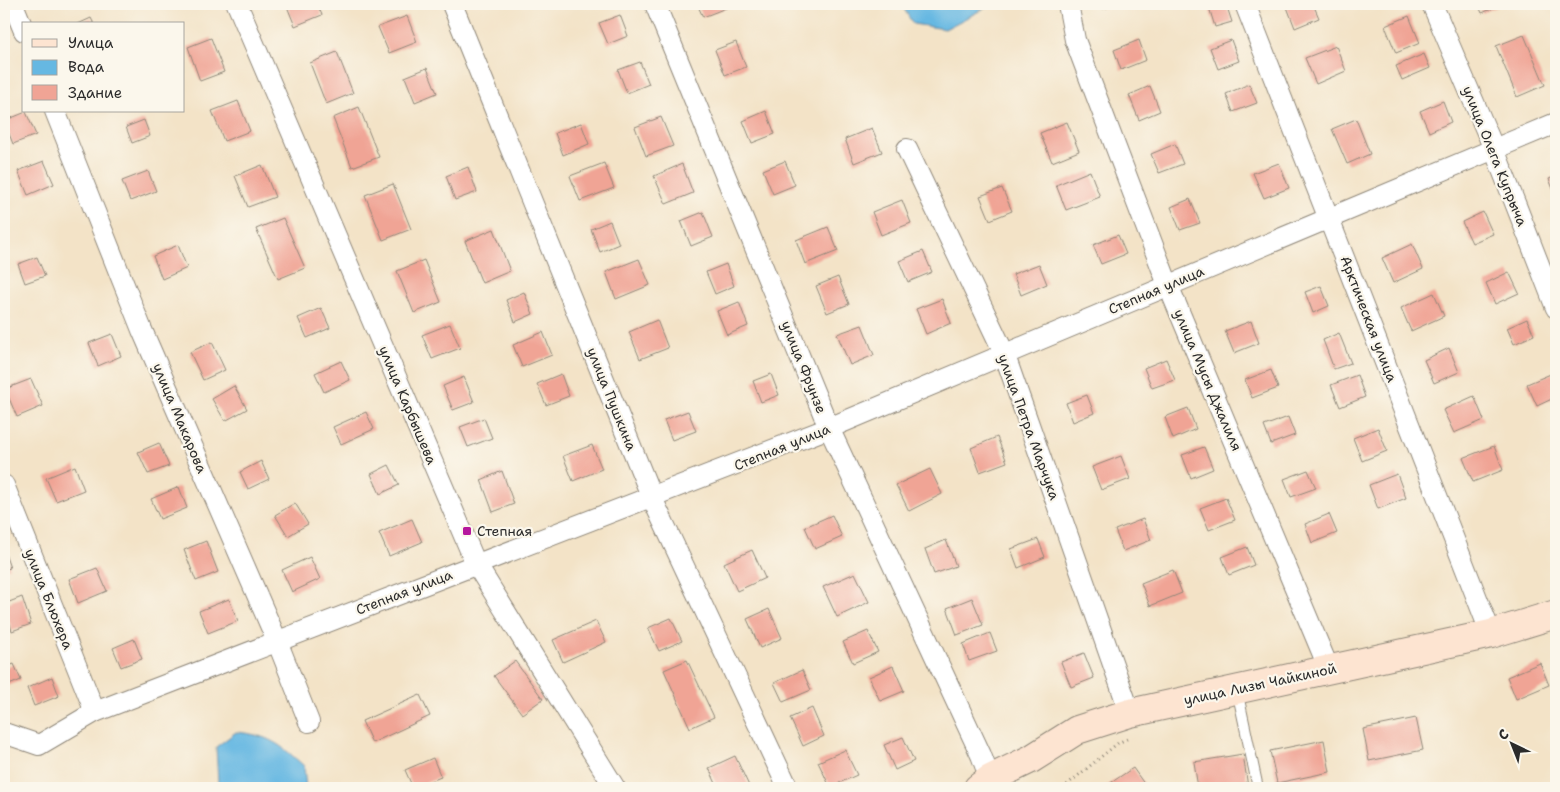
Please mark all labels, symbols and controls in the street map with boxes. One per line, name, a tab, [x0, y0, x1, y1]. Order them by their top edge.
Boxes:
legend	[22, 22, 185, 112]
text: Улица	[68, 33, 114, 53]
text: Вода	[68, 57, 105, 77]
text: Здание	[68, 83, 122, 103]
street label: улица Олега Купрыча	[1459, 83, 1532, 229]
street label: Арктическая улица	[1337, 253, 1401, 385]
street label: Степная улица	[1105, 262, 1207, 318]
street label: улица Мусы Джалиля	[1170, 306, 1246, 454]
street label: улица Фрунзе	[777, 318, 831, 416]
street label: улица Карбышева	[375, 343, 441, 467]
street label: улица Пушкина	[583, 345, 641, 454]
street label: улица Петра Марчука	[994, 352, 1064, 503]
street label: улица Макарова	[149, 360, 211, 476]
street label: Степная улица	[731, 419, 833, 474]
place label: Степная	[477, 522, 532, 540]
marker: Степная	[461, 525, 473, 537]
street label: улица Блюхера	[21, 546, 78, 652]
street label: Степная улица	[353, 565, 455, 619]
street label: улица Лизы Чайкиной	[1182, 659, 1338, 709]
north arrow	[1488, 720, 1538, 770]
text: С	[1494, 725, 1512, 744]

